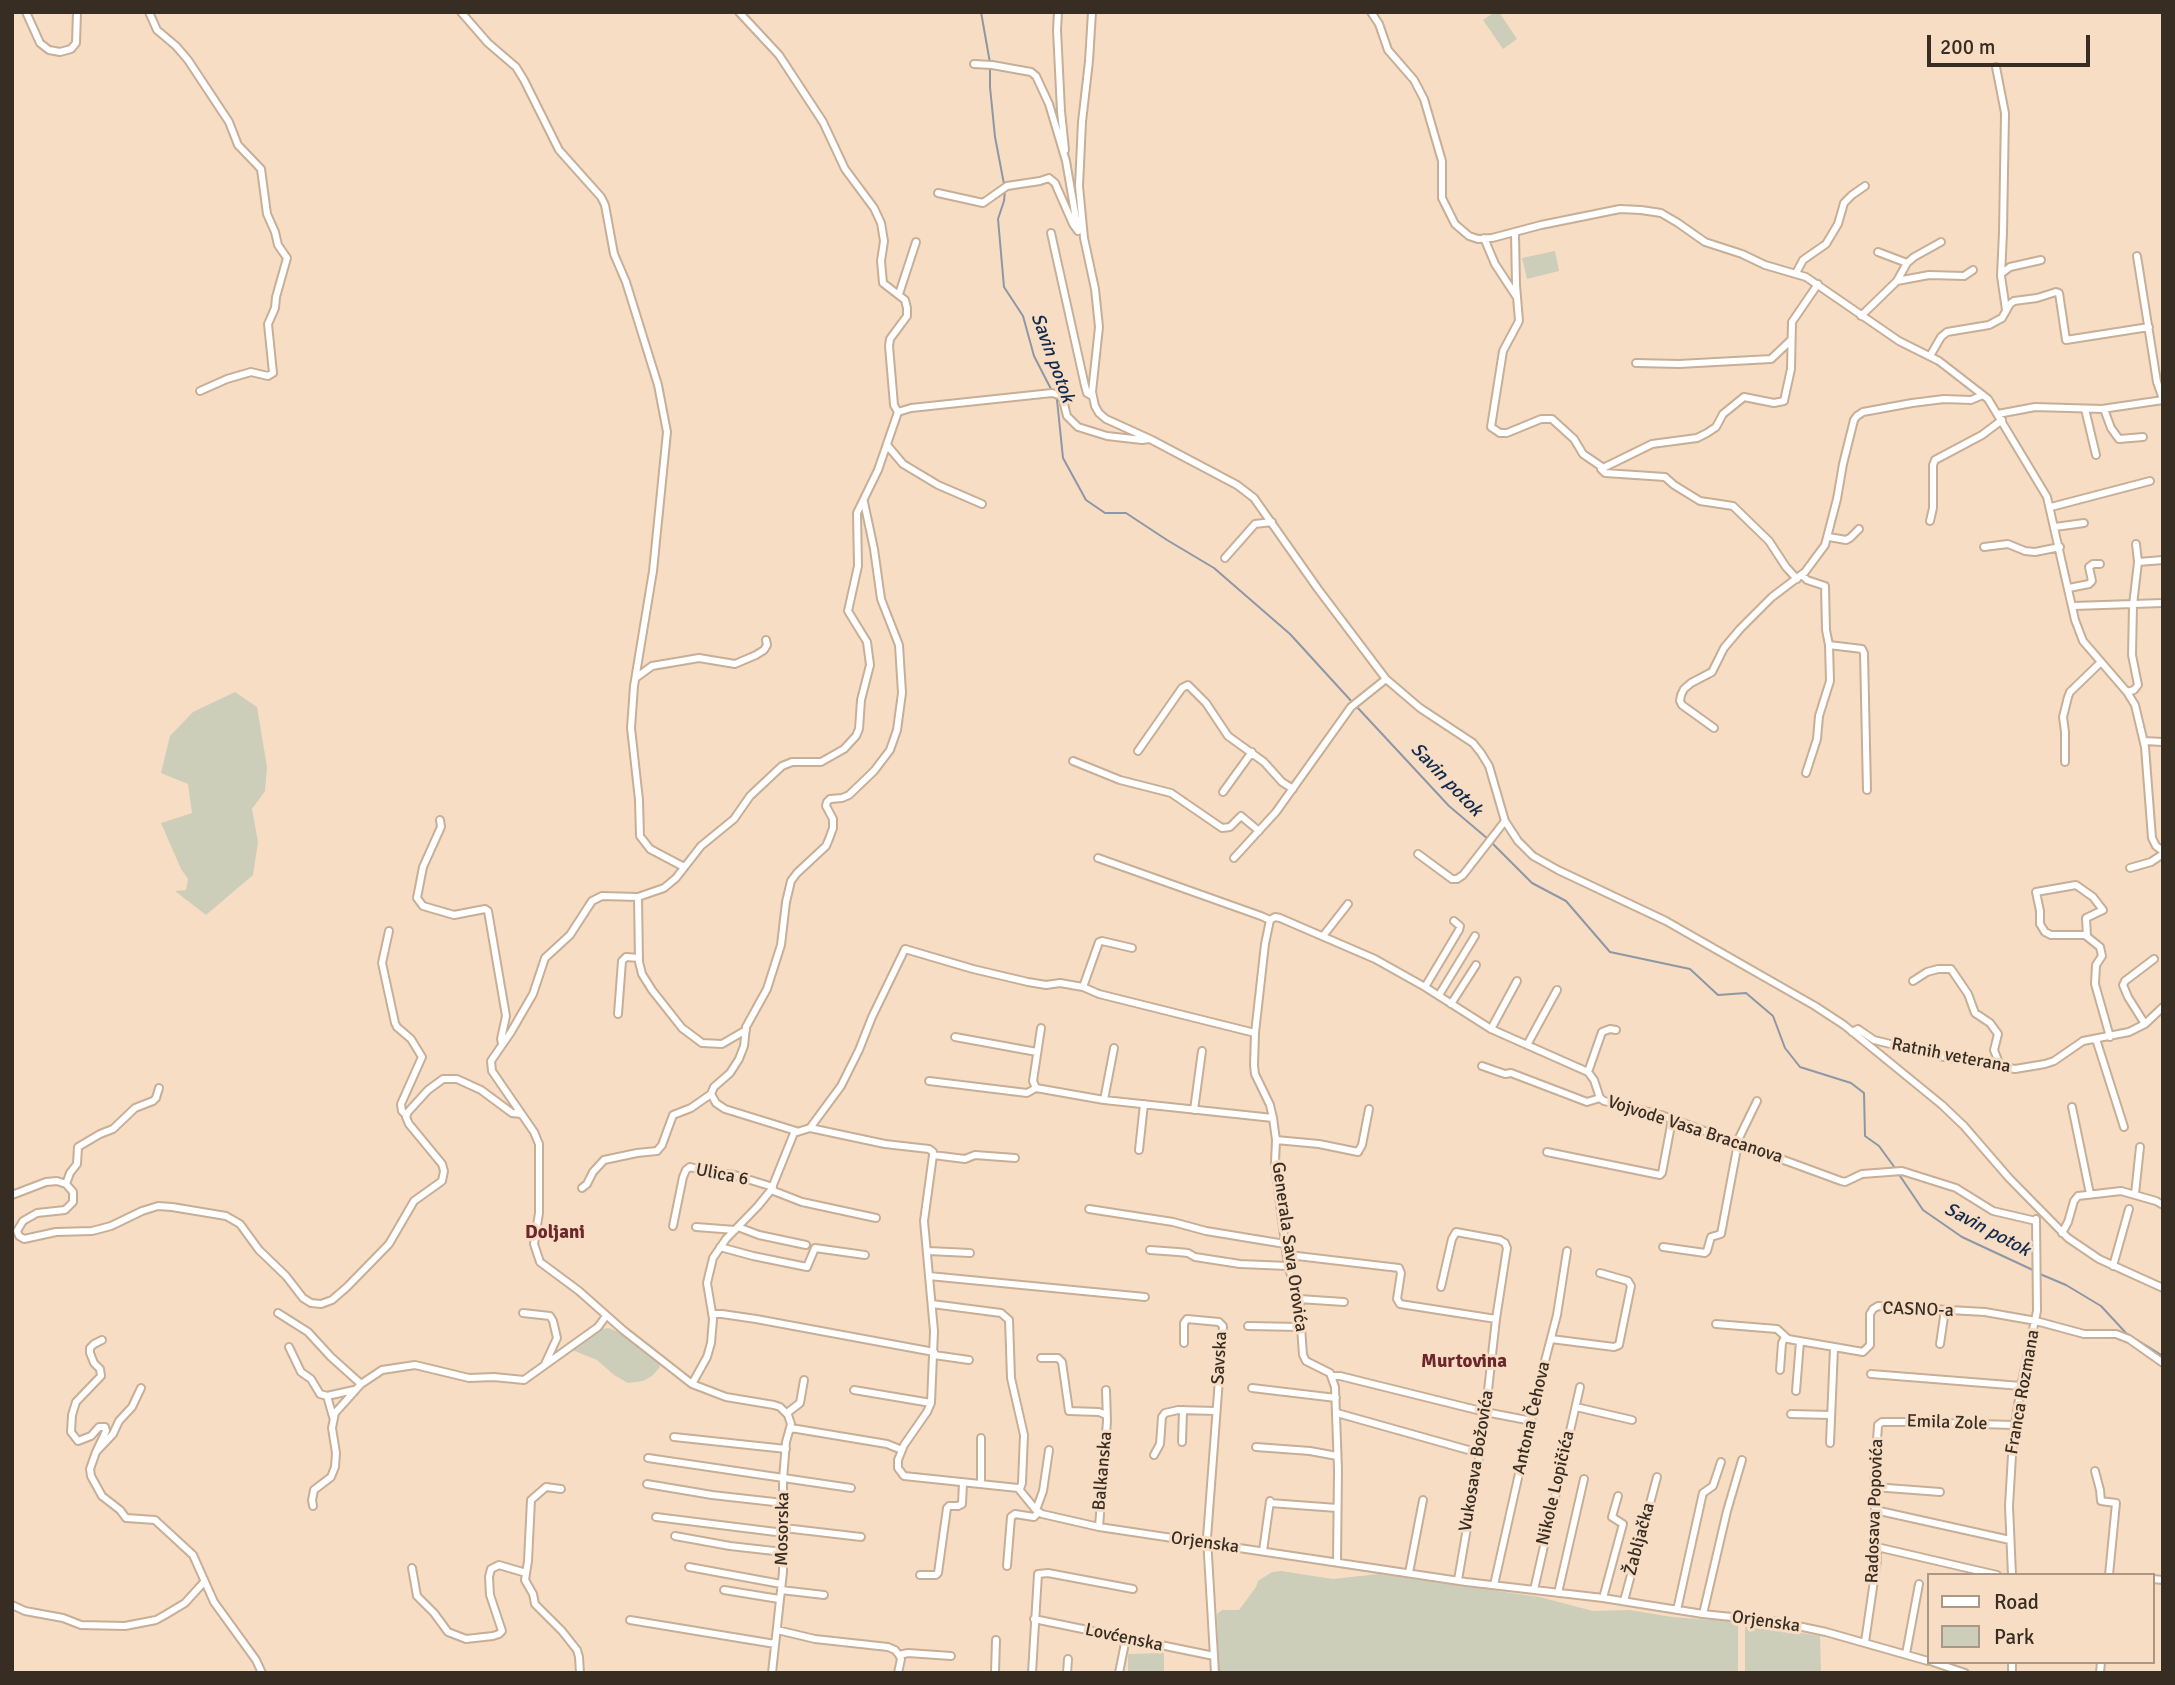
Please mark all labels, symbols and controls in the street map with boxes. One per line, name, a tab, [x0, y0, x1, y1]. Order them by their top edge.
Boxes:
scale bar	[1930, 21, 2093, 65]
text: 200 m	[1940, 34, 1995, 60]
water label: Savin potok	[1025, 310, 1079, 406]
water label: Savin potok	[1405, 738, 1487, 822]
street label: Ratnih veterana	[1890, 1034, 2012, 1078]
street label: Vojvode Vasa Bracanova	[1605, 1091, 1785, 1169]
street label: Ulica 6	[694, 1159, 750, 1191]
street label: Generala Sava Orovića	[1266, 1161, 1312, 1333]
water label: Savin potok	[1940, 1198, 2034, 1262]
district label: Doljani	[525, 1222, 585, 1244]
street label: CASNO-a	[1882, 1298, 1954, 1322]
street label: Franca Rozmana	[2001, 1328, 2045, 1456]
street label: Savska	[1208, 1331, 1232, 1385]
district label: Murtovina	[1421, 1351, 1507, 1373]
street label: Antona Čehova	[1509, 1359, 1555, 1477]
street label: Vukosava Božovića	[1455, 1389, 1499, 1533]
street label: Emila Zole	[1906, 1411, 1988, 1435]
street label: Nikole Lopičića	[1532, 1429, 1580, 1547]
street label: Balkanska	[1089, 1431, 1117, 1511]
street label: Radosava Popovića	[1862, 1438, 1888, 1584]
street label: Mosorska	[772, 1492, 794, 1566]
street label: Žabljačka	[1620, 1500, 1660, 1578]
street label: Orjenska	[1170, 1528, 1240, 1558]
legend	[1926, 1573, 2154, 1664]
text: Road	[1994, 1589, 2039, 1615]
street label: Orjenska	[1731, 1607, 1801, 1637]
street label: Lovćenska	[1083, 1619, 1165, 1657]
text: Park	[1994, 1624, 2034, 1650]

